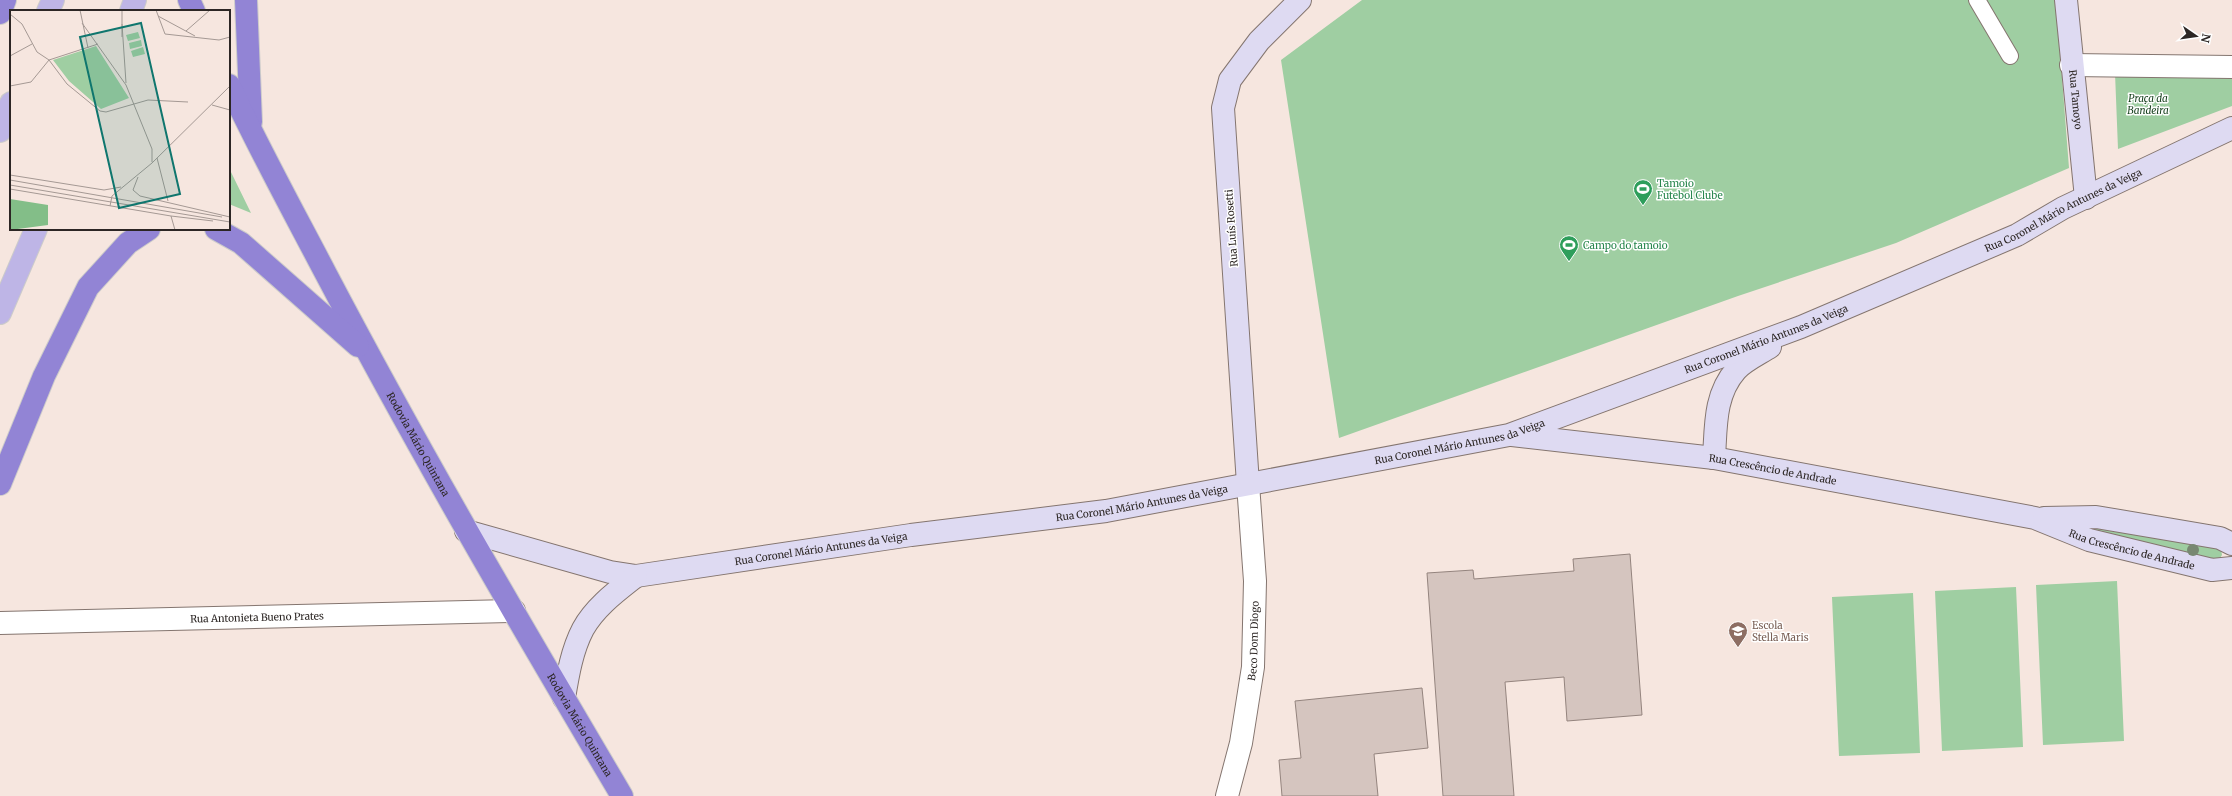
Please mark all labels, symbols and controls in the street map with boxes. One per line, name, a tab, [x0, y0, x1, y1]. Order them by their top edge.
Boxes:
inset map	[10, 10, 230, 230]
north arrow	[2176, 16, 2216, 56]
text: N	[2198, 32, 2214, 44]
street label: Rua Tamoyo	[2066, 69, 2085, 130]
park label: Praça da Bandeira	[2127, 92, 2169, 117]
street label: Rua Coronel Mário Antunes da Veiga	[1983, 165, 2144, 255]
place label: Tamoio Futebol Clube	[1657, 177, 1723, 202]
sports icon: Tamoio Futebol Clube	[1632, 178, 1654, 206]
street label: Rua Luís Rosetti	[1222, 189, 1241, 267]
sports icon: Campo do tamoio	[1558, 234, 1580, 262]
place label: Campo do tamoio	[1583, 239, 1668, 252]
street label: Rua Coronel Mário Antunes da Veiga	[1682, 302, 1850, 377]
street label: Rodovia Mário Quintana	[384, 390, 453, 499]
street label: Rua Coronel Mário Antunes da Veiga	[1373, 416, 1547, 467]
street label: Rua Crescêncio de Andrade	[1708, 451, 1838, 488]
street label: Rua Coronel Mário Antunes da Veiga	[1055, 482, 1229, 524]
street label: Rua Crescêncio de Andrade	[2067, 527, 2196, 573]
street label: Rua Coronel Mário Antunes da Veiga	[734, 530, 909, 568]
street label: Beco Dom Diogo	[1245, 601, 1262, 682]
street label: Rua Antonieta Bueno Prates	[190, 609, 324, 626]
place label: Escola Stella Maris	[1752, 619, 1809, 644]
school or university icon: Escola Stella Maris	[1727, 620, 1749, 648]
street label: Rodovia Mário Quintana	[544, 671, 615, 780]

